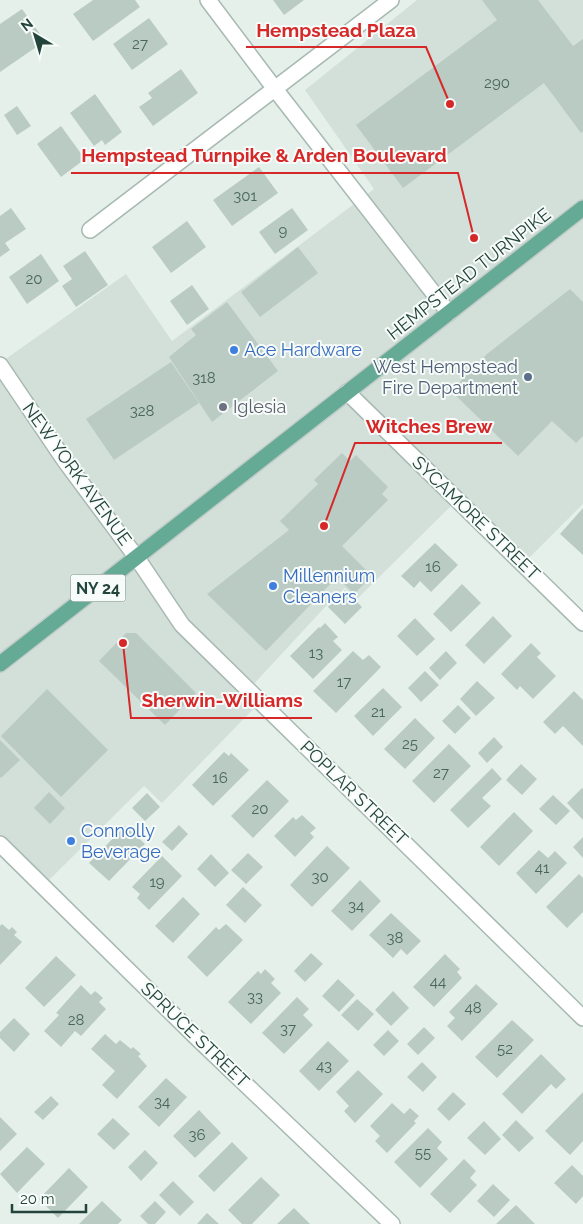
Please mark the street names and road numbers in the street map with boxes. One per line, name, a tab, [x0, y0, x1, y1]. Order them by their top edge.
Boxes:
street label: HEMPSTEAD TURNPIKE	[383, 203, 555, 344]
street label: NEW YORK AVENUE	[19, 398, 136, 549]
street label: SYCAMORE STREET	[408, 451, 544, 584]
road number: NY 24	[70, 574, 126, 602]
street label: POPLAR STREET	[296, 736, 413, 849]
street label: SPRUCE STREET	[137, 978, 254, 1091]

